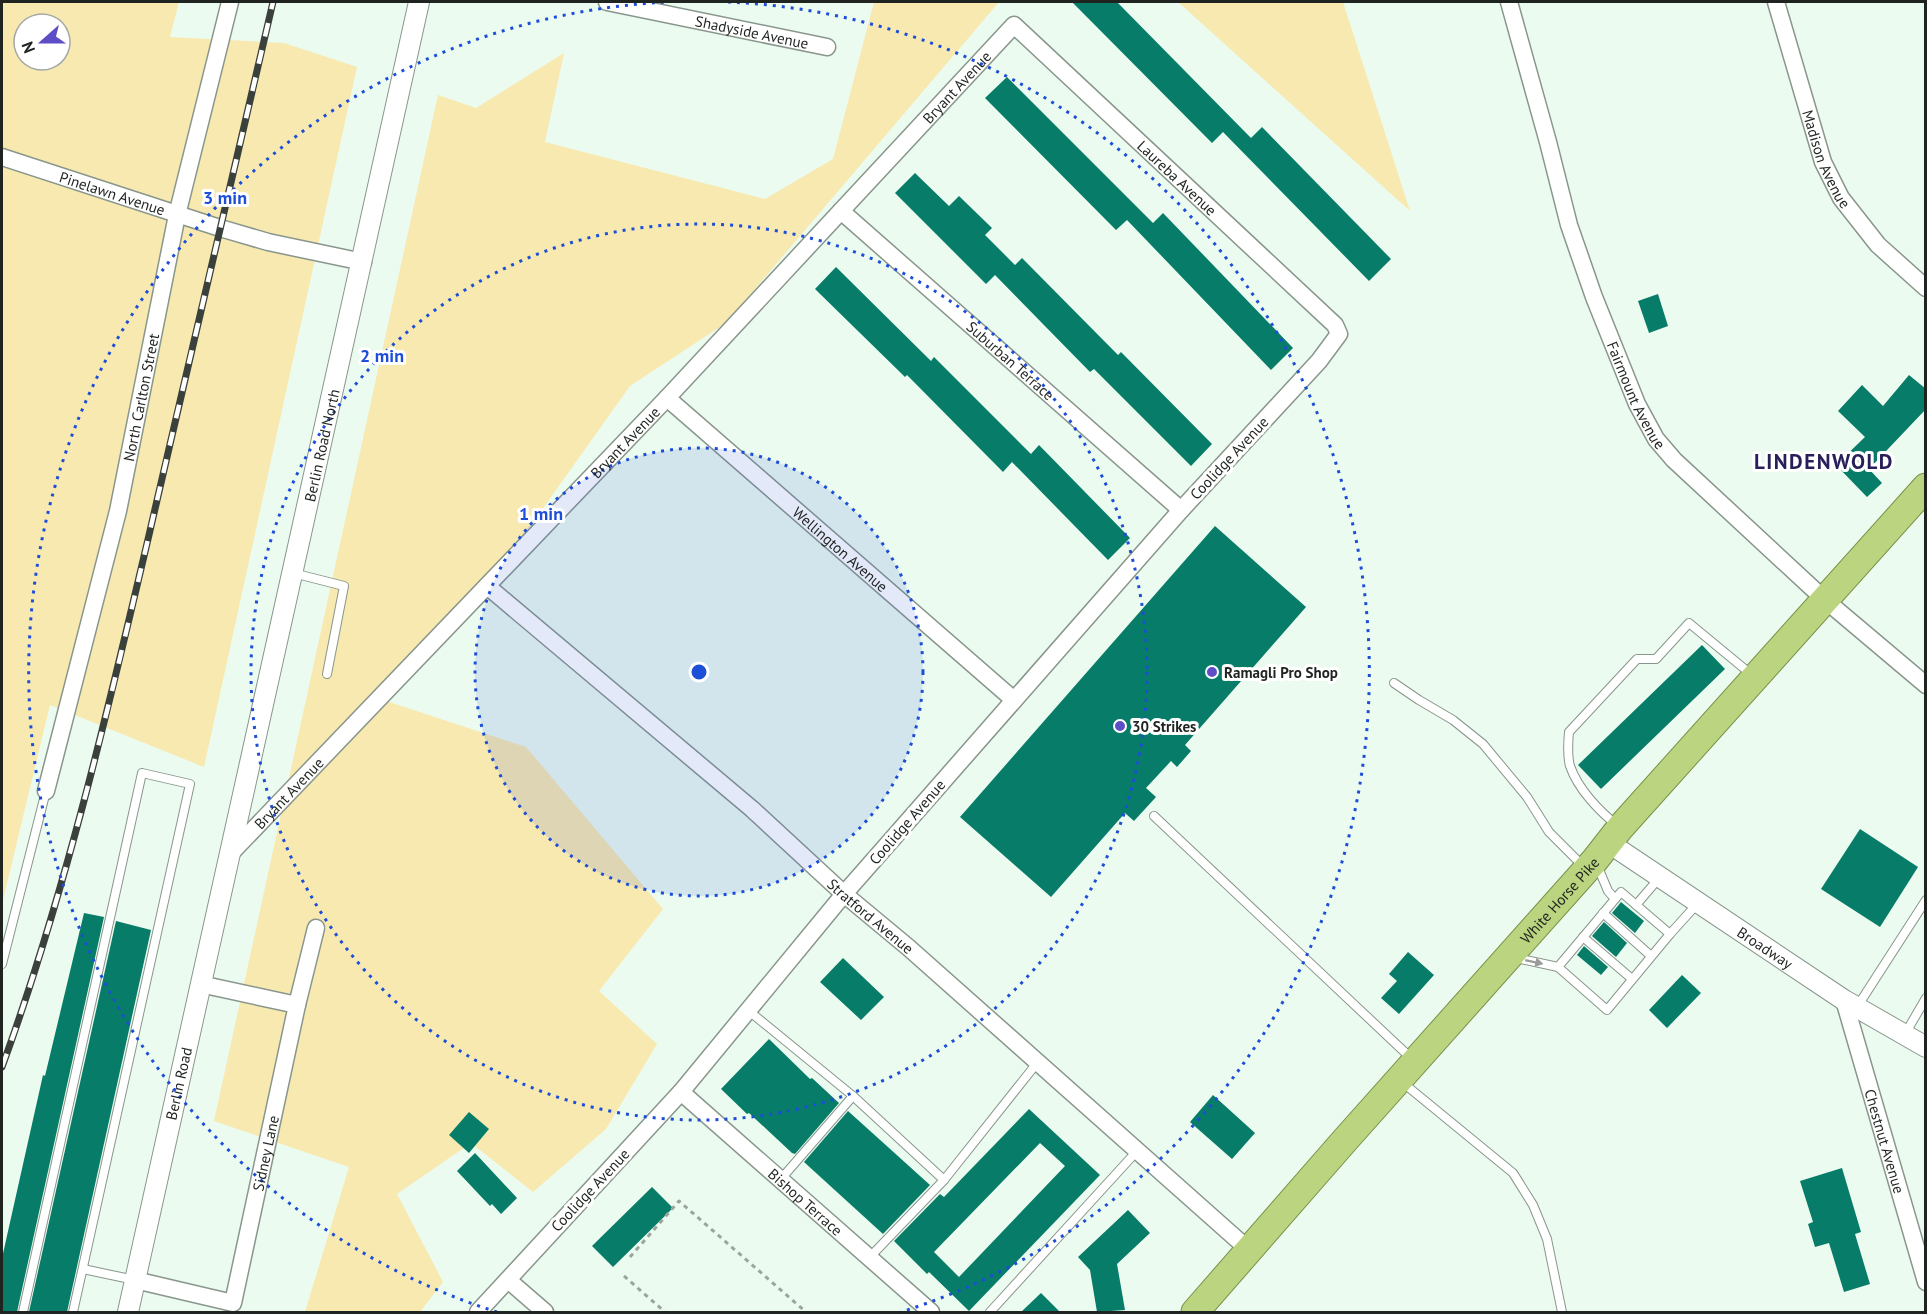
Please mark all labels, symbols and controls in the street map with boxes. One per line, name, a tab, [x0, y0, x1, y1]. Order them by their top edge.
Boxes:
street label: Shadyside Avenue	[694, 11, 810, 53]
north arrow	[12, 12, 72, 72]
text: N	[17, 39, 39, 56]
street label: Bryant Avenue	[918, 47, 995, 127]
street label: Madison Avenue	[1799, 108, 1855, 212]
street label: Laureba Avenue	[1134, 136, 1221, 219]
street label: Pinelawn Avenue	[57, 167, 167, 219]
text: 3 min	[203, 186, 247, 209]
street label: Suburban Terrace	[963, 317, 1058, 404]
street label: North Carlton Street	[119, 332, 163, 463]
street label: Fairmount Avenue	[1603, 339, 1670, 453]
text: 2 min	[360, 344, 404, 367]
street label: Berlin Road North	[300, 387, 343, 503]
street label: Bryant Avenue	[586, 402, 664, 482]
street label: Coolidge Avenue	[1186, 413, 1272, 503]
district label: LINDENWOLD	[1754, 448, 1894, 475]
text: 1 min	[519, 502, 563, 525]
street label: Wellington Avenue	[789, 502, 892, 596]
centre of rings	[689, 662, 709, 682]
place label: Ramagli Pro Shop	[1224, 663, 1338, 682]
marker: Ramagli Pro Shop	[1205, 665, 1219, 679]
place label: 30 Strikes	[1132, 717, 1196, 736]
marker: 30 Strikes	[1113, 719, 1127, 733]
street label: Bryant Avenue	[250, 753, 327, 833]
street label: Coolidge Avenue	[865, 776, 949, 868]
street label: White Horse Pike	[1516, 853, 1603, 947]
street label: Stratford Avenue	[824, 874, 918, 957]
street label: Broadway	[1734, 922, 1797, 973]
one-way arrow	[1524, 957, 1543, 967]
street label: Berlin Road	[161, 1045, 196, 1122]
street label: Chestnut Avenue	[1861, 1087, 1909, 1196]
street label: Sidney Lane	[248, 1114, 283, 1193]
street label: Coolidge Avenue	[547, 1145, 633, 1235]
street label: Bishop Terrace	[765, 1164, 847, 1239]

